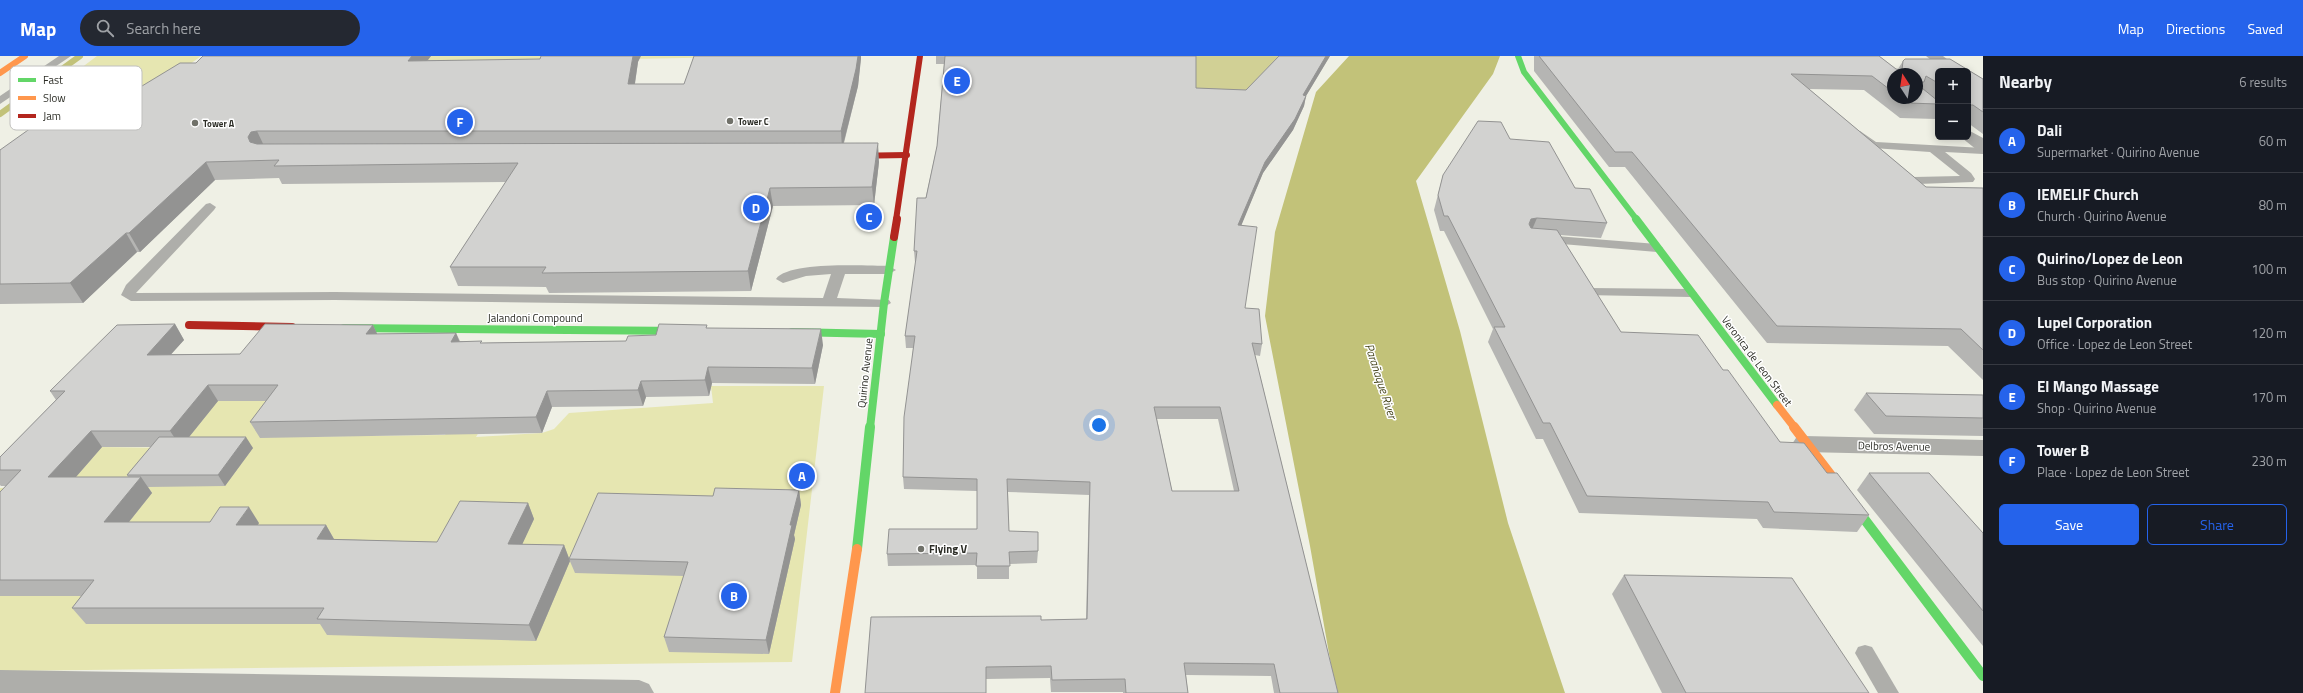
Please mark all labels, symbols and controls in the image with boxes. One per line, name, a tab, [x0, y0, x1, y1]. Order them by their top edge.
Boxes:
search box	[80, 10, 360, 46]
text: Map	[20, 14, 56, 43]
icon: search	[94, 17, 116, 39]
text: Search here	[126, 17, 201, 40]
text: Map	[2118, 18, 2144, 39]
text: Directions	[2166, 18, 2225, 39]
text: Saved	[2247, 18, 2283, 39]
legend	[10, 66, 142, 130]
pin: E	[944, 66, 970, 96]
north arrow	[1887, 68, 1923, 104]
map controls	[1935, 68, 1971, 140]
button: +	[1935, 68, 1971, 104]
text: Nearby	[1999, 69, 2052, 95]
text: Fast	[43, 72, 63, 88]
text: 6 results	[2239, 72, 2287, 92]
text: Slow	[43, 90, 66, 106]
button: −	[1935, 104, 1971, 140]
pin: F	[447, 107, 473, 137]
text: Jam	[43, 108, 61, 124]
place label: Tower C	[738, 115, 769, 128]
marker: Tower C	[725, 116, 735, 126]
place label: Tower A	[203, 117, 235, 130]
marker: Tower A	[190, 118, 200, 128]
text: Dali	[2037, 119, 2062, 142]
text: A	[2008, 131, 2016, 151]
text: 60 m	[2259, 131, 2287, 151]
text: Supermarket · Quirino Avenue	[2037, 142, 2199, 162]
text: IEMELIF Church	[2037, 183, 2139, 206]
pin: D	[743, 193, 769, 223]
text: B	[2008, 195, 2016, 215]
text: 80 m	[2259, 195, 2287, 215]
pin: C	[856, 202, 882, 232]
text: Church · Quirino Avenue	[2037, 206, 2167, 226]
text: Quirino/Lopez de Leon	[2037, 247, 2183, 270]
text: C	[2008, 259, 2016, 279]
text: 100 m	[2251, 259, 2287, 279]
text: Bus stop · Quirino Avenue	[2037, 270, 2177, 290]
street label: Jalandoni Compound	[487, 310, 583, 326]
text: Lupel Corporation	[2037, 311, 2152, 334]
street label: Veronica de Leon Street	[1718, 313, 1796, 410]
text: D	[2008, 323, 2016, 343]
text: 120 m	[2251, 323, 2287, 343]
text: Office · Lopez de Leon Street	[2037, 334, 2192, 354]
street label: Quirino Avenue	[853, 337, 877, 409]
water label: Parañaque River	[1360, 341, 1403, 423]
text: El Mango Massage	[2037, 375, 2159, 398]
text: E	[2008, 387, 2016, 407]
text: 170 m	[2251, 387, 2287, 407]
text: Shop · Quirino Avenue	[2037, 398, 2156, 418]
your location	[1089, 415, 1109, 435]
street label: Delbros Avenue	[1858, 437, 1931, 455]
text: Tower B	[2037, 439, 2089, 462]
text: F	[2009, 451, 2015, 471]
text: 230 m	[2251, 451, 2287, 471]
pin: A	[789, 461, 815, 491]
text: Place · Lopez de Leon Street	[2037, 462, 2189, 482]
button: Save	[1999, 504, 2139, 545]
button: Share	[2147, 504, 2287, 545]
place label: Flying V	[929, 541, 968, 557]
marker: Flying V	[916, 544, 926, 554]
pin: B	[721, 581, 747, 611]

